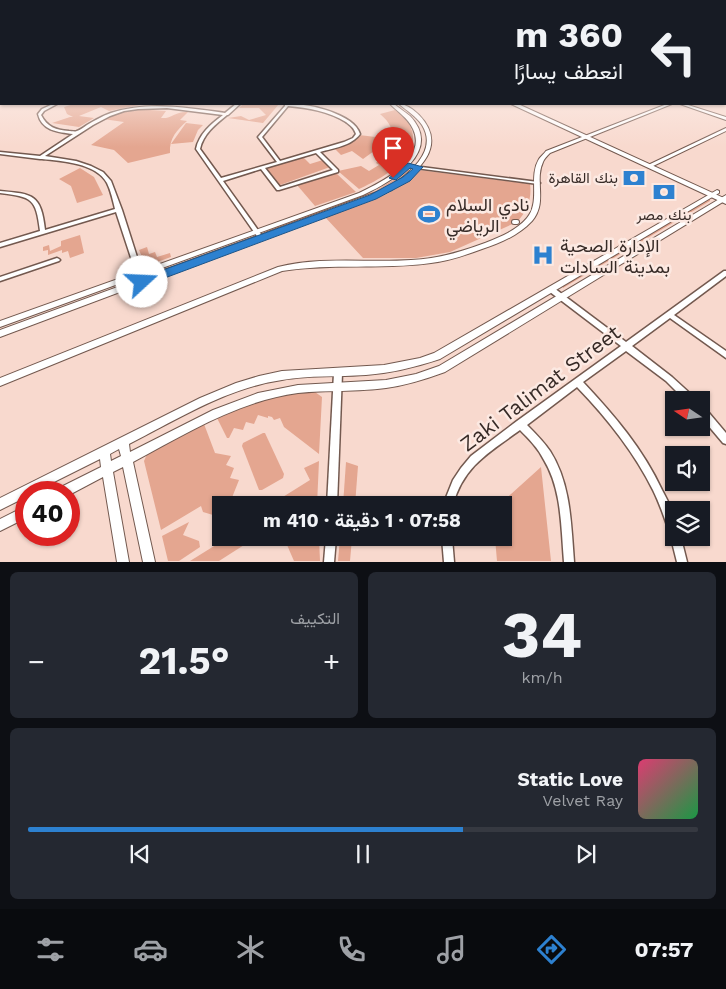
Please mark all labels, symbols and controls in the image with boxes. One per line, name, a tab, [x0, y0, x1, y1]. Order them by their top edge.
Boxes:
text: 360 m	[515, 14, 623, 56]
icon: left	[641, 20, 706, 85]
text: انعطف يسارًا	[514, 59, 623, 84]
pin	[372, 127, 414, 178]
icon: arrive	[379, 134, 407, 162]
bank icon: بنك القاهرة	[621, 165, 647, 191]
place label: بنك القاهرة	[549, 169, 618, 187]
bank icon: بنك مصر	[651, 179, 677, 205]
place label: نادي السلام الرياضي	[446, 194, 529, 241]
sports icon: نادي السلام الرياضي	[416, 201, 442, 227]
place label: بنك مصر	[636, 206, 691, 224]
place label: الإدارة الصحية بمدينة السادات	[560, 235, 670, 277]
hospital icon: الإدارة الصحية بمدينة السادات	[530, 242, 556, 268]
position arrow	[115, 255, 167, 307]
street label: Zaki Talimat Street	[455, 319, 625, 456]
north arrow	[665, 391, 710, 436]
map controls	[665, 391, 710, 546]
button: sound	[665, 446, 710, 491]
speed limit sign: 40	[15, 481, 80, 546]
button: layers	[665, 501, 710, 546]
text: 07:58 · 1 دقيقة · 410 m	[263, 509, 461, 532]
text: 34	[502, 597, 582, 673]
text: التكييف	[290, 609, 340, 628]
text: 21.5°	[138, 639, 230, 683]
text: −	[28, 645, 45, 678]
text: +	[323, 645, 340, 678]
text: km/h	[521, 668, 563, 687]
text: Static Love	[518, 768, 623, 791]
text: Velvet Ray	[543, 791, 623, 810]
icon: previous	[126, 840, 154, 868]
icon: pause	[349, 840, 377, 868]
icon: next	[572, 840, 600, 868]
icon: filters	[33, 932, 68, 967]
icon: car	[133, 932, 168, 967]
icon: climate	[233, 932, 268, 967]
icon: phone	[334, 932, 369, 967]
icon: music	[434, 932, 469, 967]
icon: directions	[534, 932, 569, 967]
text: 07:57	[635, 937, 693, 962]

